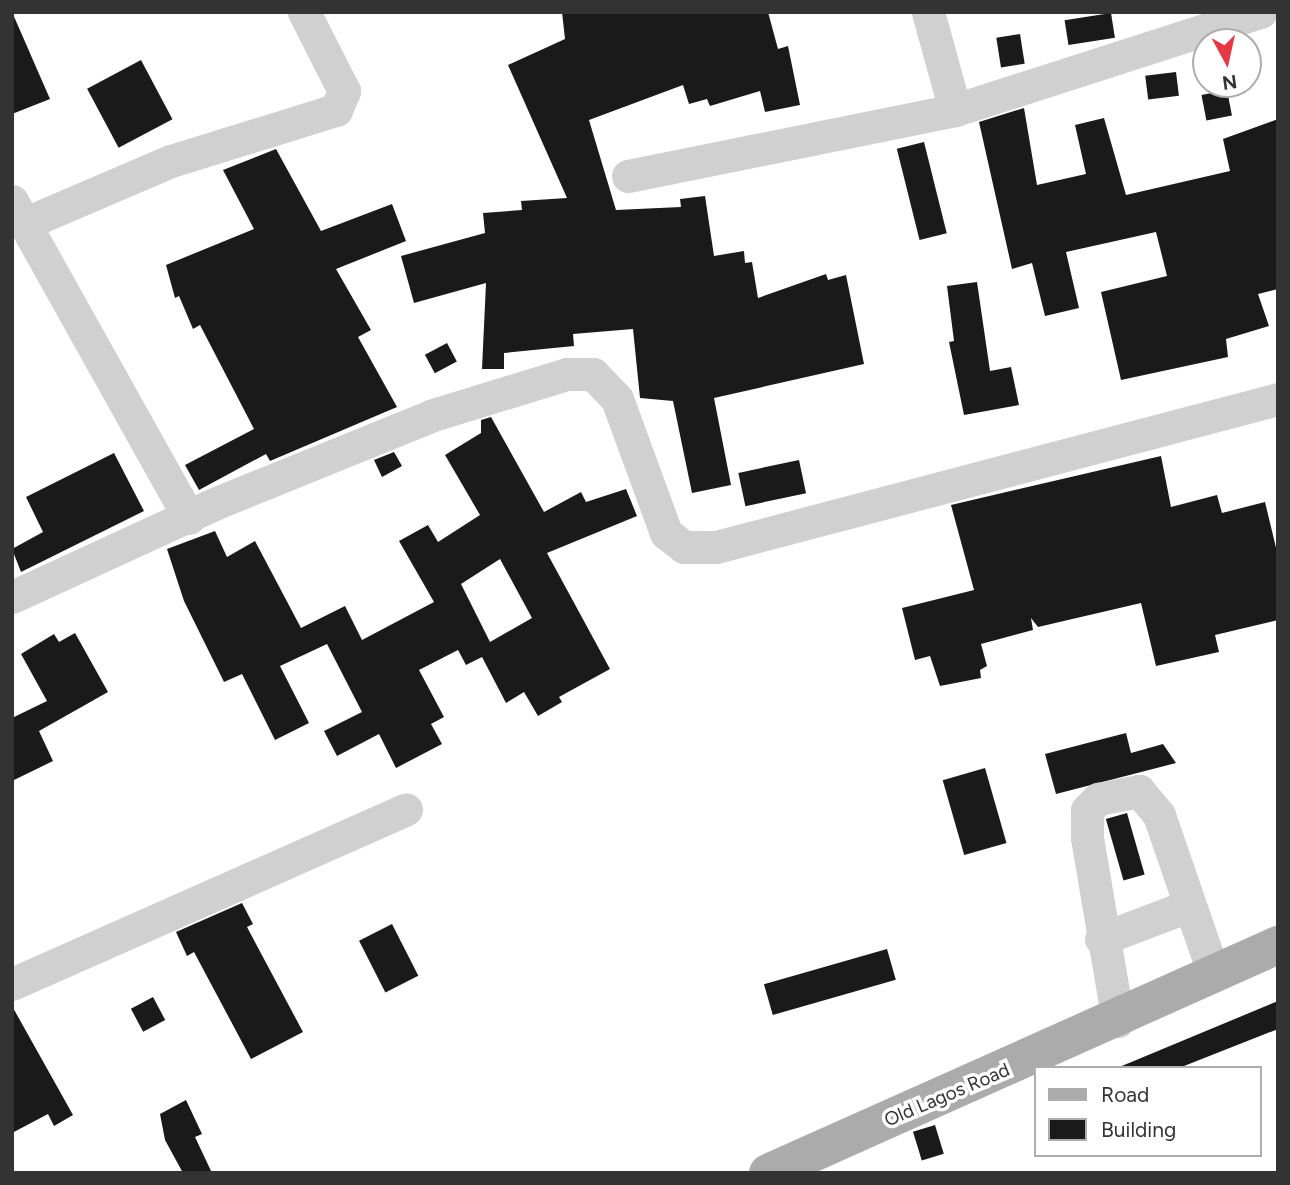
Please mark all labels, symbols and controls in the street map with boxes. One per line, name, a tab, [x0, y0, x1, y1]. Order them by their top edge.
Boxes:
north arrow	[1192, 28, 1262, 98]
text: N	[1221, 70, 1239, 95]
street label: Old Lagos Road	[881, 1058, 1013, 1132]
legend	[1034, 1066, 1262, 1157]
text: Road	[1101, 1082, 1149, 1107]
text: Building	[1101, 1117, 1176, 1142]

